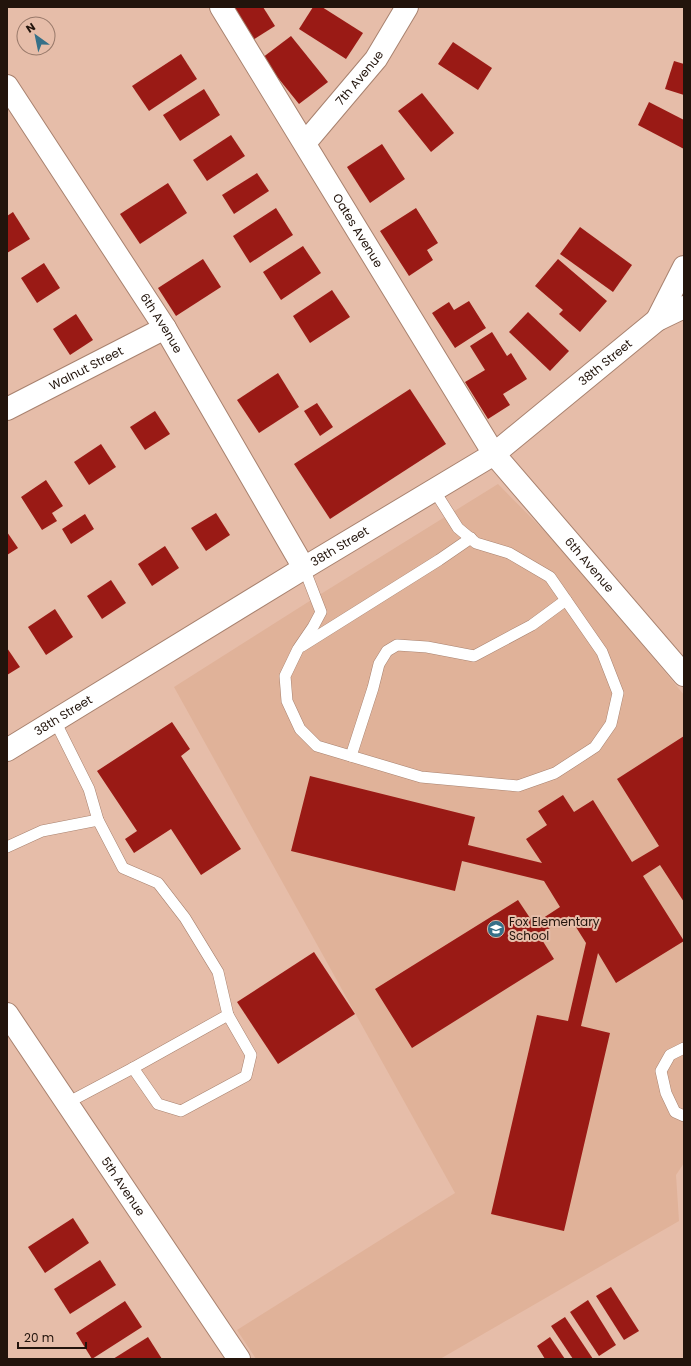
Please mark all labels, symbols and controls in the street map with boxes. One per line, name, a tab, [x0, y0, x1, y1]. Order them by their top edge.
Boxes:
north arrow	[16, 16, 56, 56]
text: N	[23, 19, 38, 37]
street label: 7th Avenue	[331, 47, 387, 109]
street label: Oates Avenue	[329, 190, 387, 271]
street label: 6th Avenue	[136, 290, 187, 356]
street label: 38th Street	[574, 335, 636, 389]
street label: Walnut Street	[46, 342, 126, 394]
street label: 38th Street	[307, 522, 372, 570]
street label: 6th Avenue	[561, 533, 618, 596]
street label: 38th Street	[31, 691, 95, 739]
place label: Fox Elementary School	[509, 913, 600, 944]
school or university icon: Fox Elementary School	[486, 919, 506, 939]
street label: 5th Avenue	[97, 1153, 149, 1219]
scale bar	[18, 1324, 86, 1350]
text: 20 m	[24, 1329, 54, 1346]

